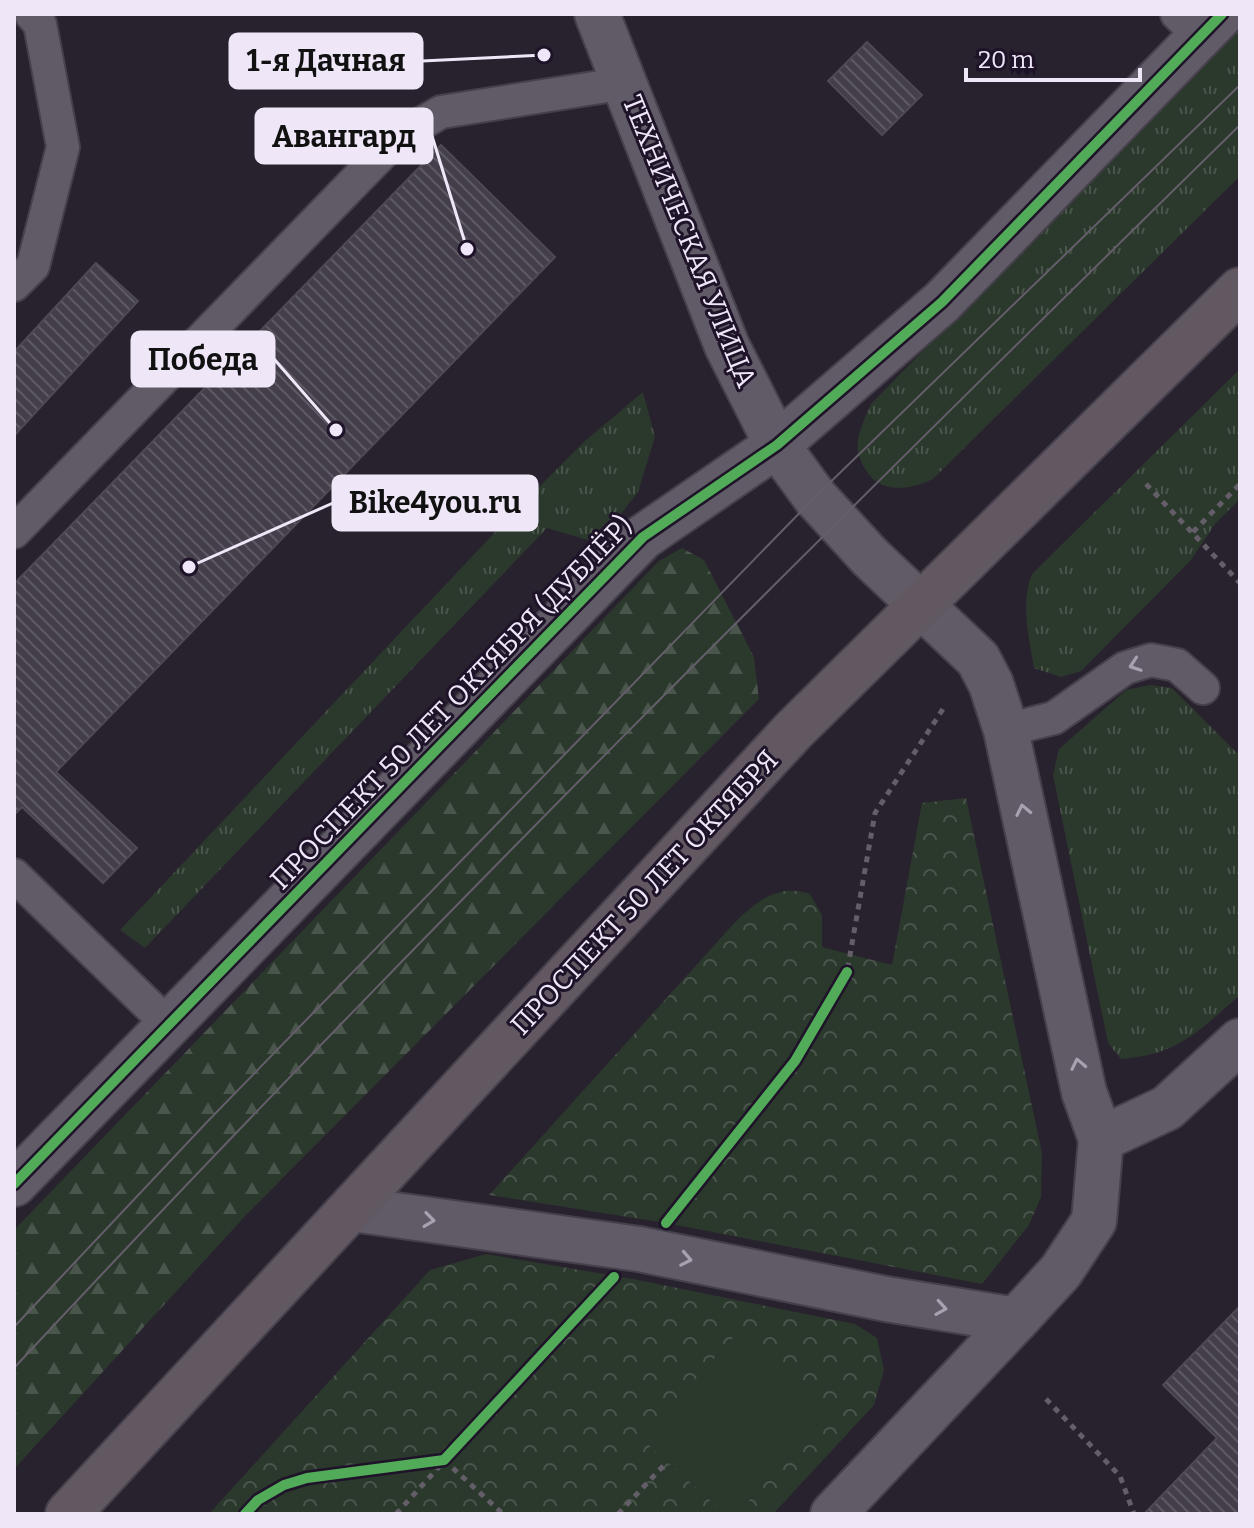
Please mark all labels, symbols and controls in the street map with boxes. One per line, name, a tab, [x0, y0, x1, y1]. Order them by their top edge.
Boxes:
scale bar	[966, 32, 1140, 82]
callout: 1-я Дачная	[230, 34, 422, 88]
text: 1-я Дачная	[246, 43, 406, 79]
text: 20 m	[978, 46, 1034, 74]
street label: ТЕХНИЧЕСКАЯ УЛИЦА	[616, 90, 763, 392]
callout: Авангард	[256, 109, 432, 163]
text: Авангард	[272, 119, 416, 155]
callout: Победа	[132, 332, 274, 386]
text: Победа	[148, 342, 258, 378]
callout: Bike4you.ru	[333, 476, 537, 530]
text: Bike4you.ru	[349, 485, 521, 521]
street label: ПРОСПЕКТ 50 ЛЕТ ОКТЯБРЯ (ДУБЛЁР)	[264, 509, 639, 896]
one-way arrow	[1129, 656, 1143, 672]
street label: ПРОСПЕКТ 50 ЛЕТ ОКТЯБРЯ	[504, 743, 785, 1041]
one-way arrow	[1015, 804, 1032, 817]
one-way arrow	[1070, 1058, 1087, 1071]
one-way arrow	[422, 1211, 436, 1228]
one-way arrow	[679, 1250, 692, 1267]
one-way arrow	[934, 1298, 948, 1315]

